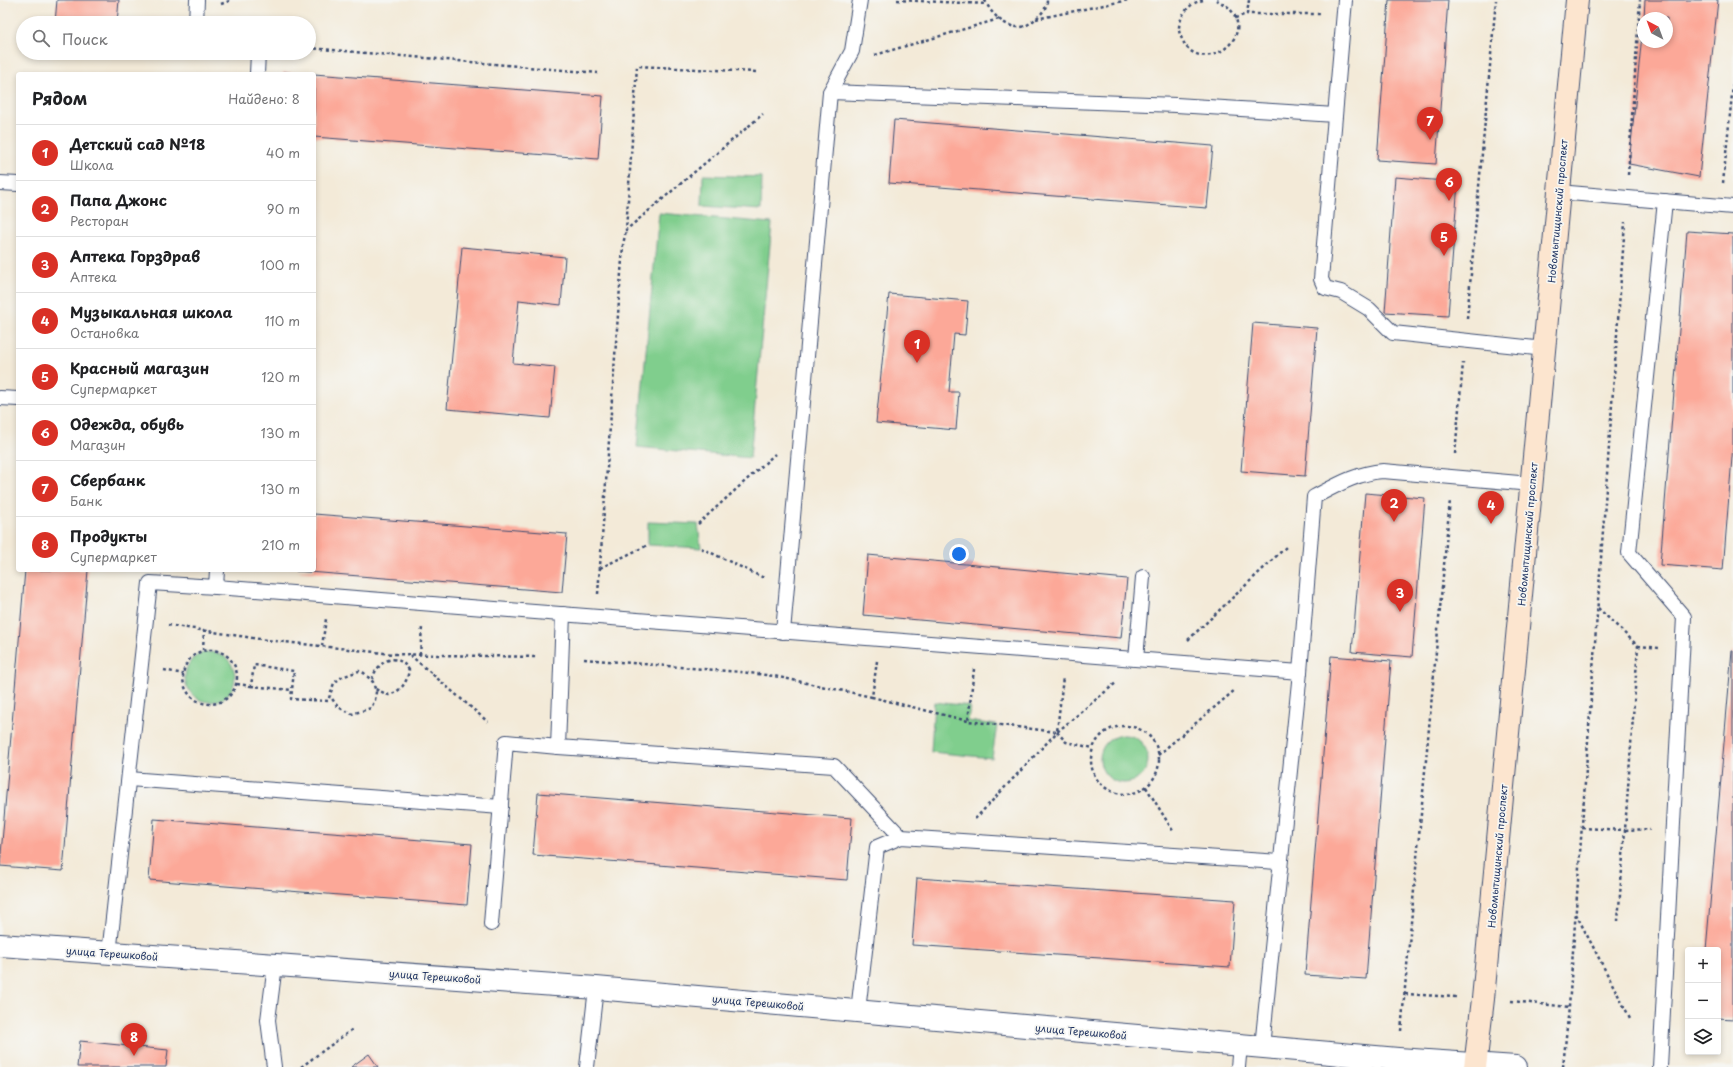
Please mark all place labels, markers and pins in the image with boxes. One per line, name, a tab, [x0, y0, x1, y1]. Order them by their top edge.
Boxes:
pin: 7	[1417, 107, 1443, 140]
pin: 6	[1436, 168, 1462, 201]
pin: 5	[1431, 223, 1457, 256]
pin: 1	[904, 330, 930, 363]
pin: 2	[1381, 489, 1407, 522]
pin: 4	[1478, 491, 1504, 524]
pin: 3	[1387, 579, 1413, 612]
pin: 8	[121, 1023, 147, 1056]

